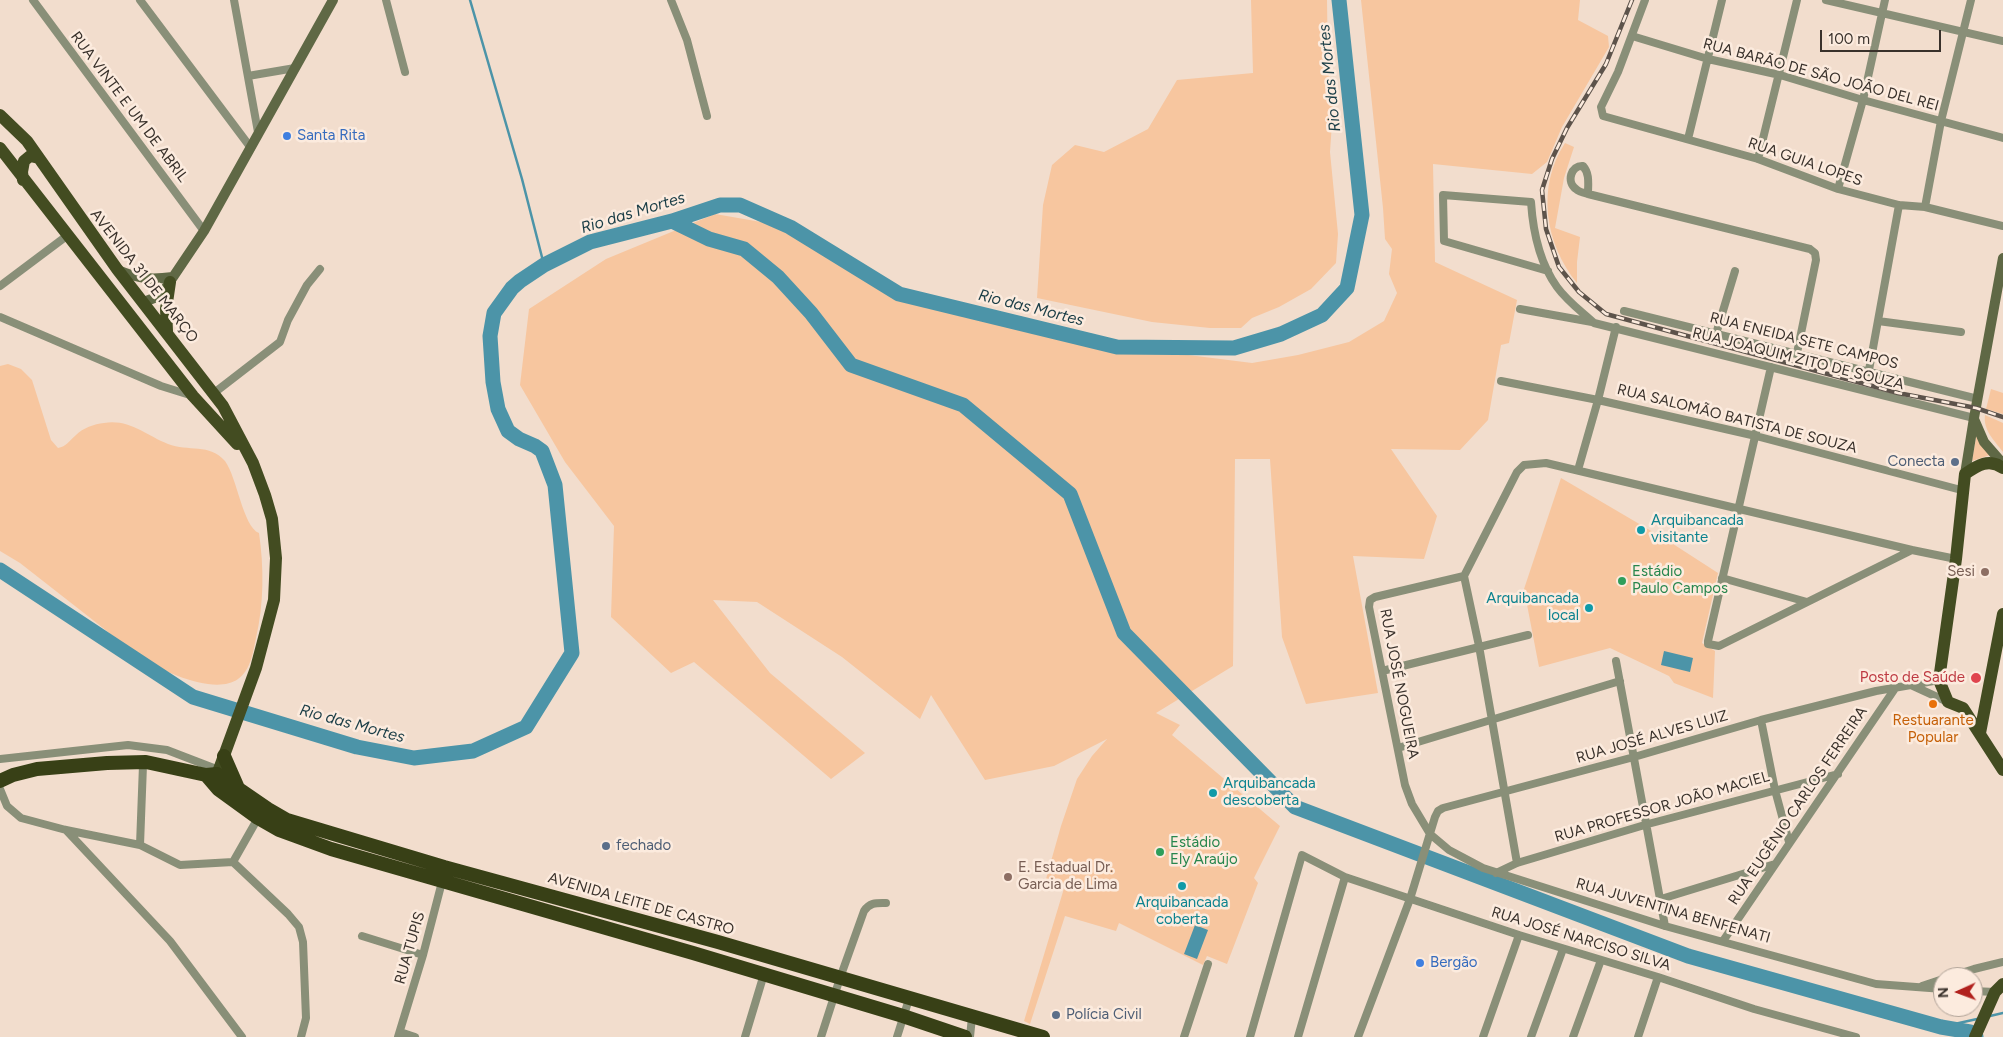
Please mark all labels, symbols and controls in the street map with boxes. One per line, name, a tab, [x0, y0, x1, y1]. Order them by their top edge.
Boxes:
scale bar	[1823, 20, 1944, 52]
water label: Rio das Mortes	[1315, 23, 1345, 133]
street label: RUA VINTE E UM DE ABRIL	[66, 28, 192, 186]
text: 100 m	[1828, 30, 1870, 48]
street label: RUA BARÃO DE SÃO JOÃO DEL REI	[1701, 35, 1941, 115]
place label: Santa Rita	[297, 127, 365, 145]
marker: Santa Rita	[281, 130, 293, 142]
street label: RUA GUIA LOPES	[1745, 134, 1865, 190]
water label: Rio das Mortes	[579, 188, 687, 238]
street label: AVENIDA 31 DE MARÇO	[86, 206, 202, 346]
water label: Rio das Mortes	[976, 286, 1086, 330]
street label: RUA ENEIDA SETE CAMPOS	[1708, 309, 1900, 373]
street label: RUA JOAQUIM ZITO DE SOUZA	[1690, 324, 1906, 394]
street label: RUA SALOMÃO BATISTA DE SOUZA	[1615, 380, 1859, 458]
place label: Conecta	[1888, 453, 1945, 471]
marker: Conecta	[1949, 456, 1961, 468]
place label: Arquibancada visitante	[1651, 512, 1744, 547]
marker: Arquibancada visitante	[1635, 524, 1647, 536]
place label: Estádio Paulo Campos	[1632, 563, 1728, 598]
place label: Sesi	[1947, 563, 1975, 581]
marker: Sesi	[1979, 566, 1991, 578]
marker: Estádio Paulo Campos	[1616, 575, 1628, 587]
place label: Arquibancada local	[1486, 590, 1579, 625]
marker: Arquibancada local	[1583, 602, 1595, 614]
street label: RUA JOSÉ NOGUEIRA	[1376, 607, 1422, 761]
place label: Posto de Saúde	[1860, 669, 1965, 687]
marker: Posto de Saúde	[1969, 671, 1983, 685]
marker: Restuarante Popular	[1927, 698, 1939, 710]
water label: Rio das Mortes	[297, 701, 407, 747]
street label: RUA EUGÊNIO CARLOS FERREIRA	[1725, 703, 1871, 909]
street label: RUA JOSÉ ALVES LUIZ	[1574, 707, 1730, 767]
place label: Restuarante Popular	[1892, 712, 1974, 747]
street label: RUA PROFESSOR JOÃO MACIEL	[1552, 768, 1772, 846]
place label: Arquibancada descoberta	[1223, 775, 1316, 810]
marker: Arquibancada descoberta	[1207, 787, 1219, 799]
place label: Estádio Ely Araújo	[1170, 834, 1238, 869]
place label: fechado	[616, 837, 671, 855]
marker: fechado	[600, 840, 612, 852]
marker: Estádio Ely Araújo	[1154, 846, 1166, 858]
place label: E. Estadual Dr. Garcia de Lima	[1018, 859, 1117, 894]
street label: AVENIDA LEITE DE CASTRO	[546, 869, 736, 939]
marker: E. Estadual Dr. Garcia de Lima	[1002, 871, 1014, 883]
street label: RUA JUVENTINA BENFENATI	[1574, 875, 1772, 947]
marker: Arquibancada coberta	[1176, 880, 1188, 892]
place label: Arquibancada coberta	[1136, 894, 1228, 929]
street label: RUA JOSÉ NARCISO SILVA	[1489, 903, 1673, 975]
street label: RUA TUPIS	[391, 910, 429, 986]
place label: Bergão	[1430, 954, 1478, 972]
marker: Bergão	[1414, 957, 1426, 969]
north arrow	[1933, 967, 1983, 1017]
text: N	[1935, 987, 1952, 998]
place label: Polícia Civil	[1066, 1006, 1142, 1024]
marker: Polícia Civil	[1050, 1009, 1062, 1021]

